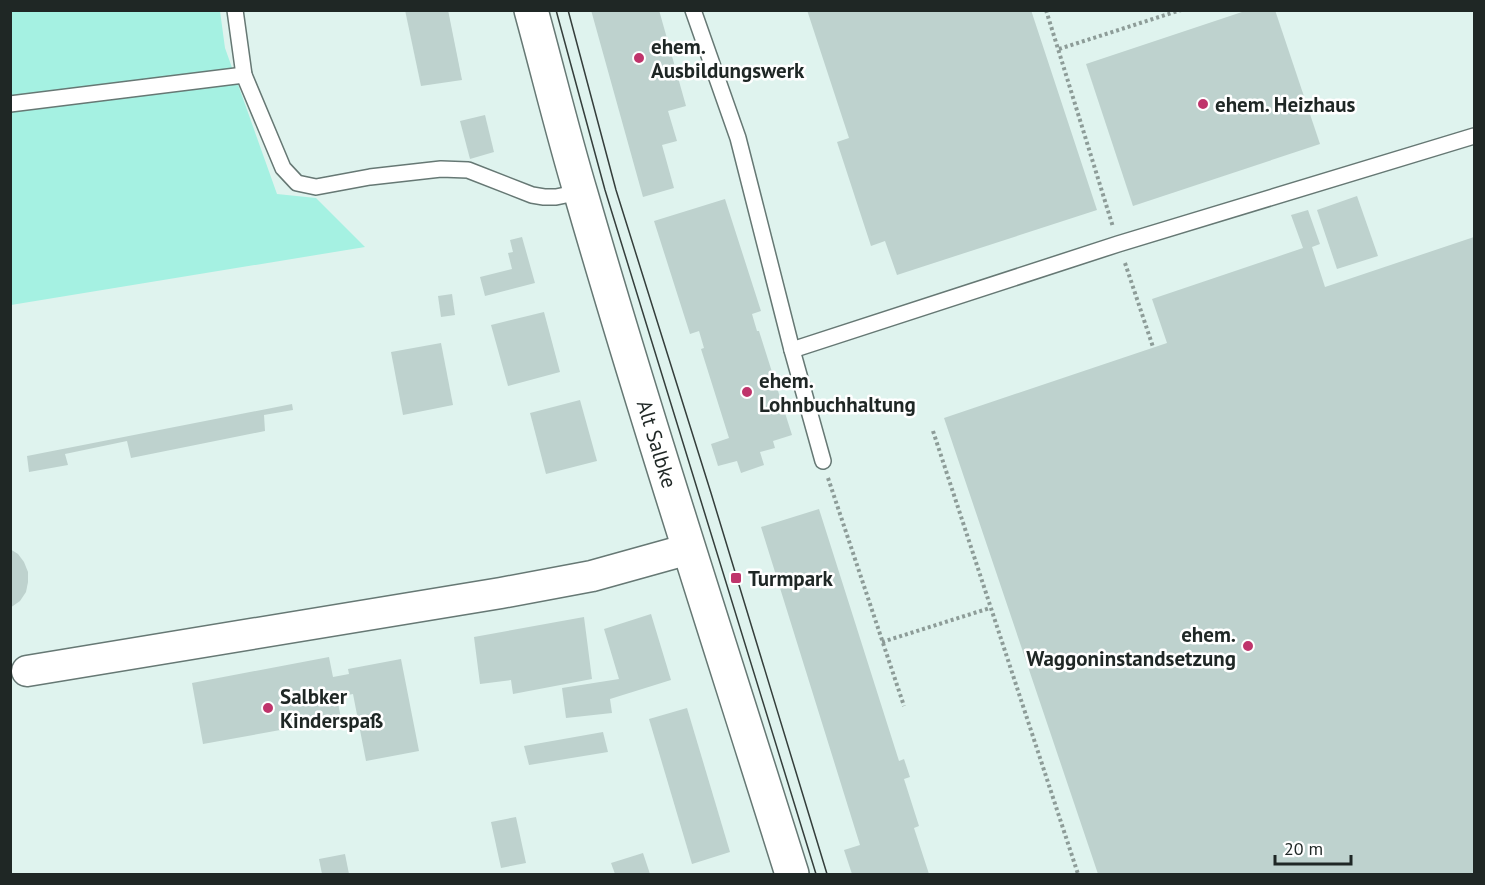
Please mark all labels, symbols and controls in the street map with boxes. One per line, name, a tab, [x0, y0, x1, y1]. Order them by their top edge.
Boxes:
place label: ehem. Ausbildungswerk	[651, 33, 805, 84]
marker: ehem. Ausbildungswerk	[632, 51, 646, 65]
place label: ehem. Heizhaus	[1215, 91, 1355, 118]
marker: ehem. Heizhaus	[1196, 97, 1210, 111]
place label: ehem. Lohnbuchhaltung	[759, 367, 916, 418]
marker: ehem. Lohnbuchhaltung	[740, 385, 754, 399]
street label: Alt Salbke	[631, 397, 683, 491]
place label: Turmpark	[748, 565, 833, 592]
marker: Turmpark	[729, 571, 743, 585]
place label: ehem. Waggoninstandsetzung	[1026, 621, 1236, 672]
marker: ehem. Waggoninstandsetzung	[1241, 639, 1255, 653]
place label: Salbker Kinderspaß	[280, 683, 383, 734]
marker: Salbker Kinderspaß	[261, 701, 275, 715]
scale bar	[1275, 828, 1352, 866]
text: 20 m	[1284, 837, 1323, 860]

